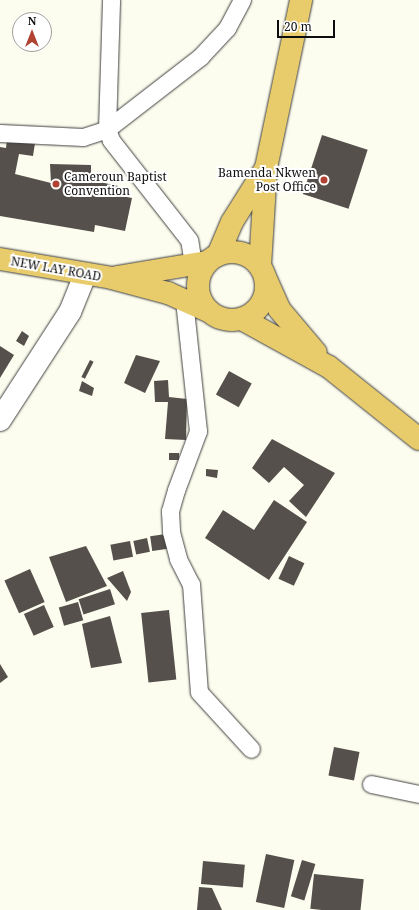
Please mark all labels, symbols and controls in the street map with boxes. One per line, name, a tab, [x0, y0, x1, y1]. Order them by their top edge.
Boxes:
north arrow	[12, 12, 52, 52]
scale bar	[279, 12, 337, 38]
text: N	[28, 13, 36, 28]
text: 20 m	[284, 18, 312, 35]
place label: Bamenda Nkwen Post Office	[218, 166, 316, 194]
place label: Cameroun Baptist Convention	[64, 170, 167, 198]
marker: Bamenda Nkwen Post Office	[319, 175, 329, 185]
marker: Cameroun Baptist Convention	[51, 179, 61, 189]
street label: NEW LAY ROAD	[10, 254, 102, 284]

